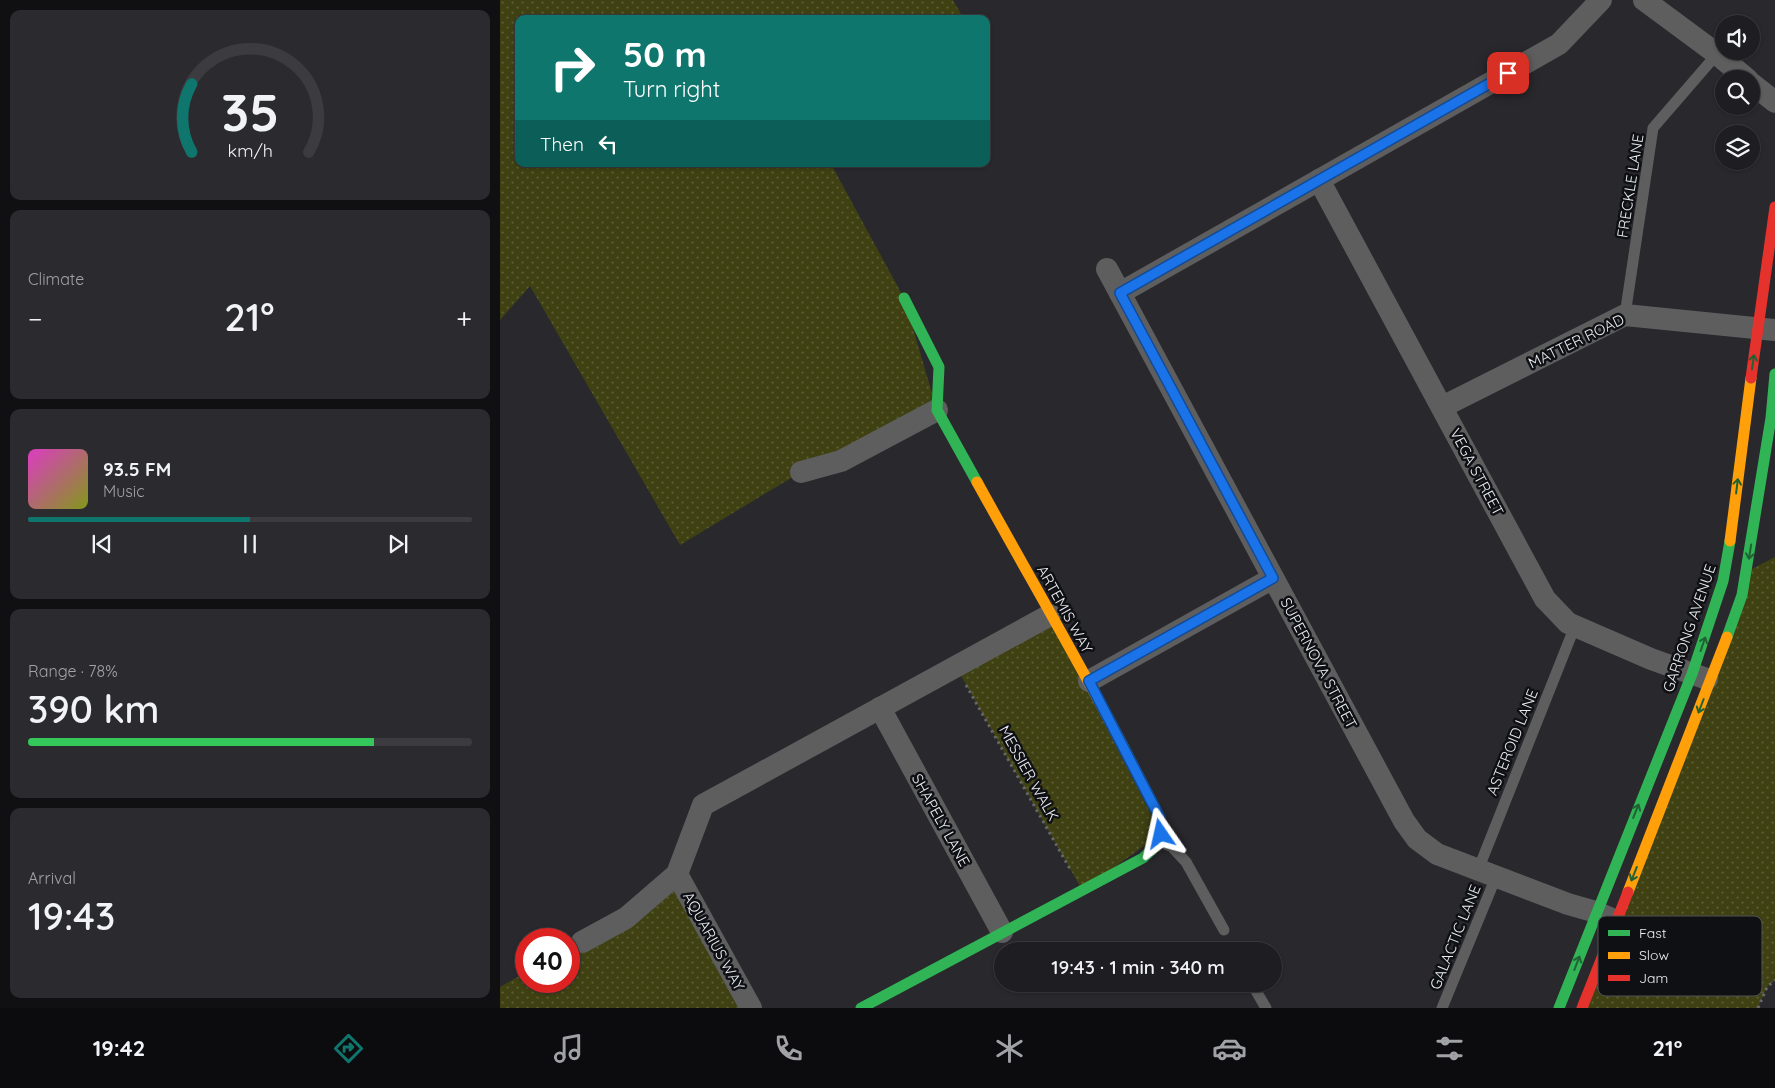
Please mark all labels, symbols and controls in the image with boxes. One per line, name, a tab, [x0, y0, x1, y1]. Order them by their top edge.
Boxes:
map controls	[1715, 15, 1760, 170]
button: sound	[1715, 15, 1760, 60]
text: 50 m	[623, 32, 707, 76]
icon: right	[540, 35, 605, 100]
pin	[1487, 52, 1529, 94]
icon: arrive	[1494, 59, 1522, 87]
button: search	[1715, 70, 1760, 115]
text: Turn right	[623, 75, 720, 103]
text: 35	[221, 79, 279, 144]
button: layers	[1715, 125, 1760, 170]
icon: left	[594, 130, 622, 158]
text: Then	[540, 132, 584, 156]
street label: FRECKLE LANE	[1612, 133, 1648, 239]
text: km/h	[227, 139, 273, 161]
text: Climate	[28, 269, 84, 289]
text: 21°	[224, 293, 274, 341]
text: −	[28, 301, 43, 336]
text: +	[456, 301, 472, 336]
street label: MATTER ROAD	[1525, 309, 1627, 372]
one-way arrow	[1748, 354, 1758, 370]
street label: VEGA STREET	[1446, 425, 1508, 519]
text: 93.5 FM	[103, 457, 171, 481]
one-way arrow	[1732, 478, 1742, 494]
text: Music	[103, 481, 145, 501]
icon: previous	[88, 530, 116, 558]
icon: pause	[236, 530, 264, 558]
icon: next	[384, 530, 412, 558]
one-way arrow	[1745, 544, 1755, 560]
street label: ARTEMIS WAY	[1033, 562, 1097, 657]
street label: GARRONG AVENUE	[1658, 562, 1720, 694]
street label: SUPERNOVA STREET	[1276, 594, 1362, 732]
one-way arrow	[1698, 636, 1708, 652]
text: Range · 78%	[28, 661, 118, 681]
text: 390 km	[28, 685, 160, 733]
street label: ASTEROID LANE	[1482, 686, 1542, 798]
one-way arrow	[1695, 699, 1704, 714]
street label: MESSIER WALK	[995, 722, 1063, 824]
street label: SHAPELY LANE	[908, 770, 974, 870]
one-way arrow	[1632, 804, 1642, 819]
position arrow	[1134, 807, 1186, 859]
one-way arrow	[1629, 865, 1638, 881]
text: Arrival	[28, 868, 76, 888]
street label: GALACTIC LANE	[1425, 882, 1485, 992]
street label: AQUARIUS WAY	[679, 888, 749, 994]
text: 19:43	[28, 892, 115, 940]
legend	[1598, 916, 1762, 996]
text: Fast	[1639, 924, 1667, 942]
speed limit sign: 40	[515, 928, 580, 993]
text: Slow	[1639, 946, 1669, 964]
text: 19:43 · 1 min · 340 m	[1051, 955, 1225, 979]
one-way arrow	[1573, 955, 1582, 971]
text: Jam	[1639, 969, 1668, 987]
icon: directions	[331, 1031, 366, 1066]
icon: music	[551, 1031, 586, 1066]
icon: phone	[771, 1031, 806, 1066]
icon: climate	[992, 1031, 1027, 1066]
icon: car	[1212, 1031, 1247, 1066]
icon: filters	[1432, 1031, 1467, 1066]
text: 19:42	[93, 1034, 145, 1062]
text: 21°	[1653, 1034, 1682, 1062]

